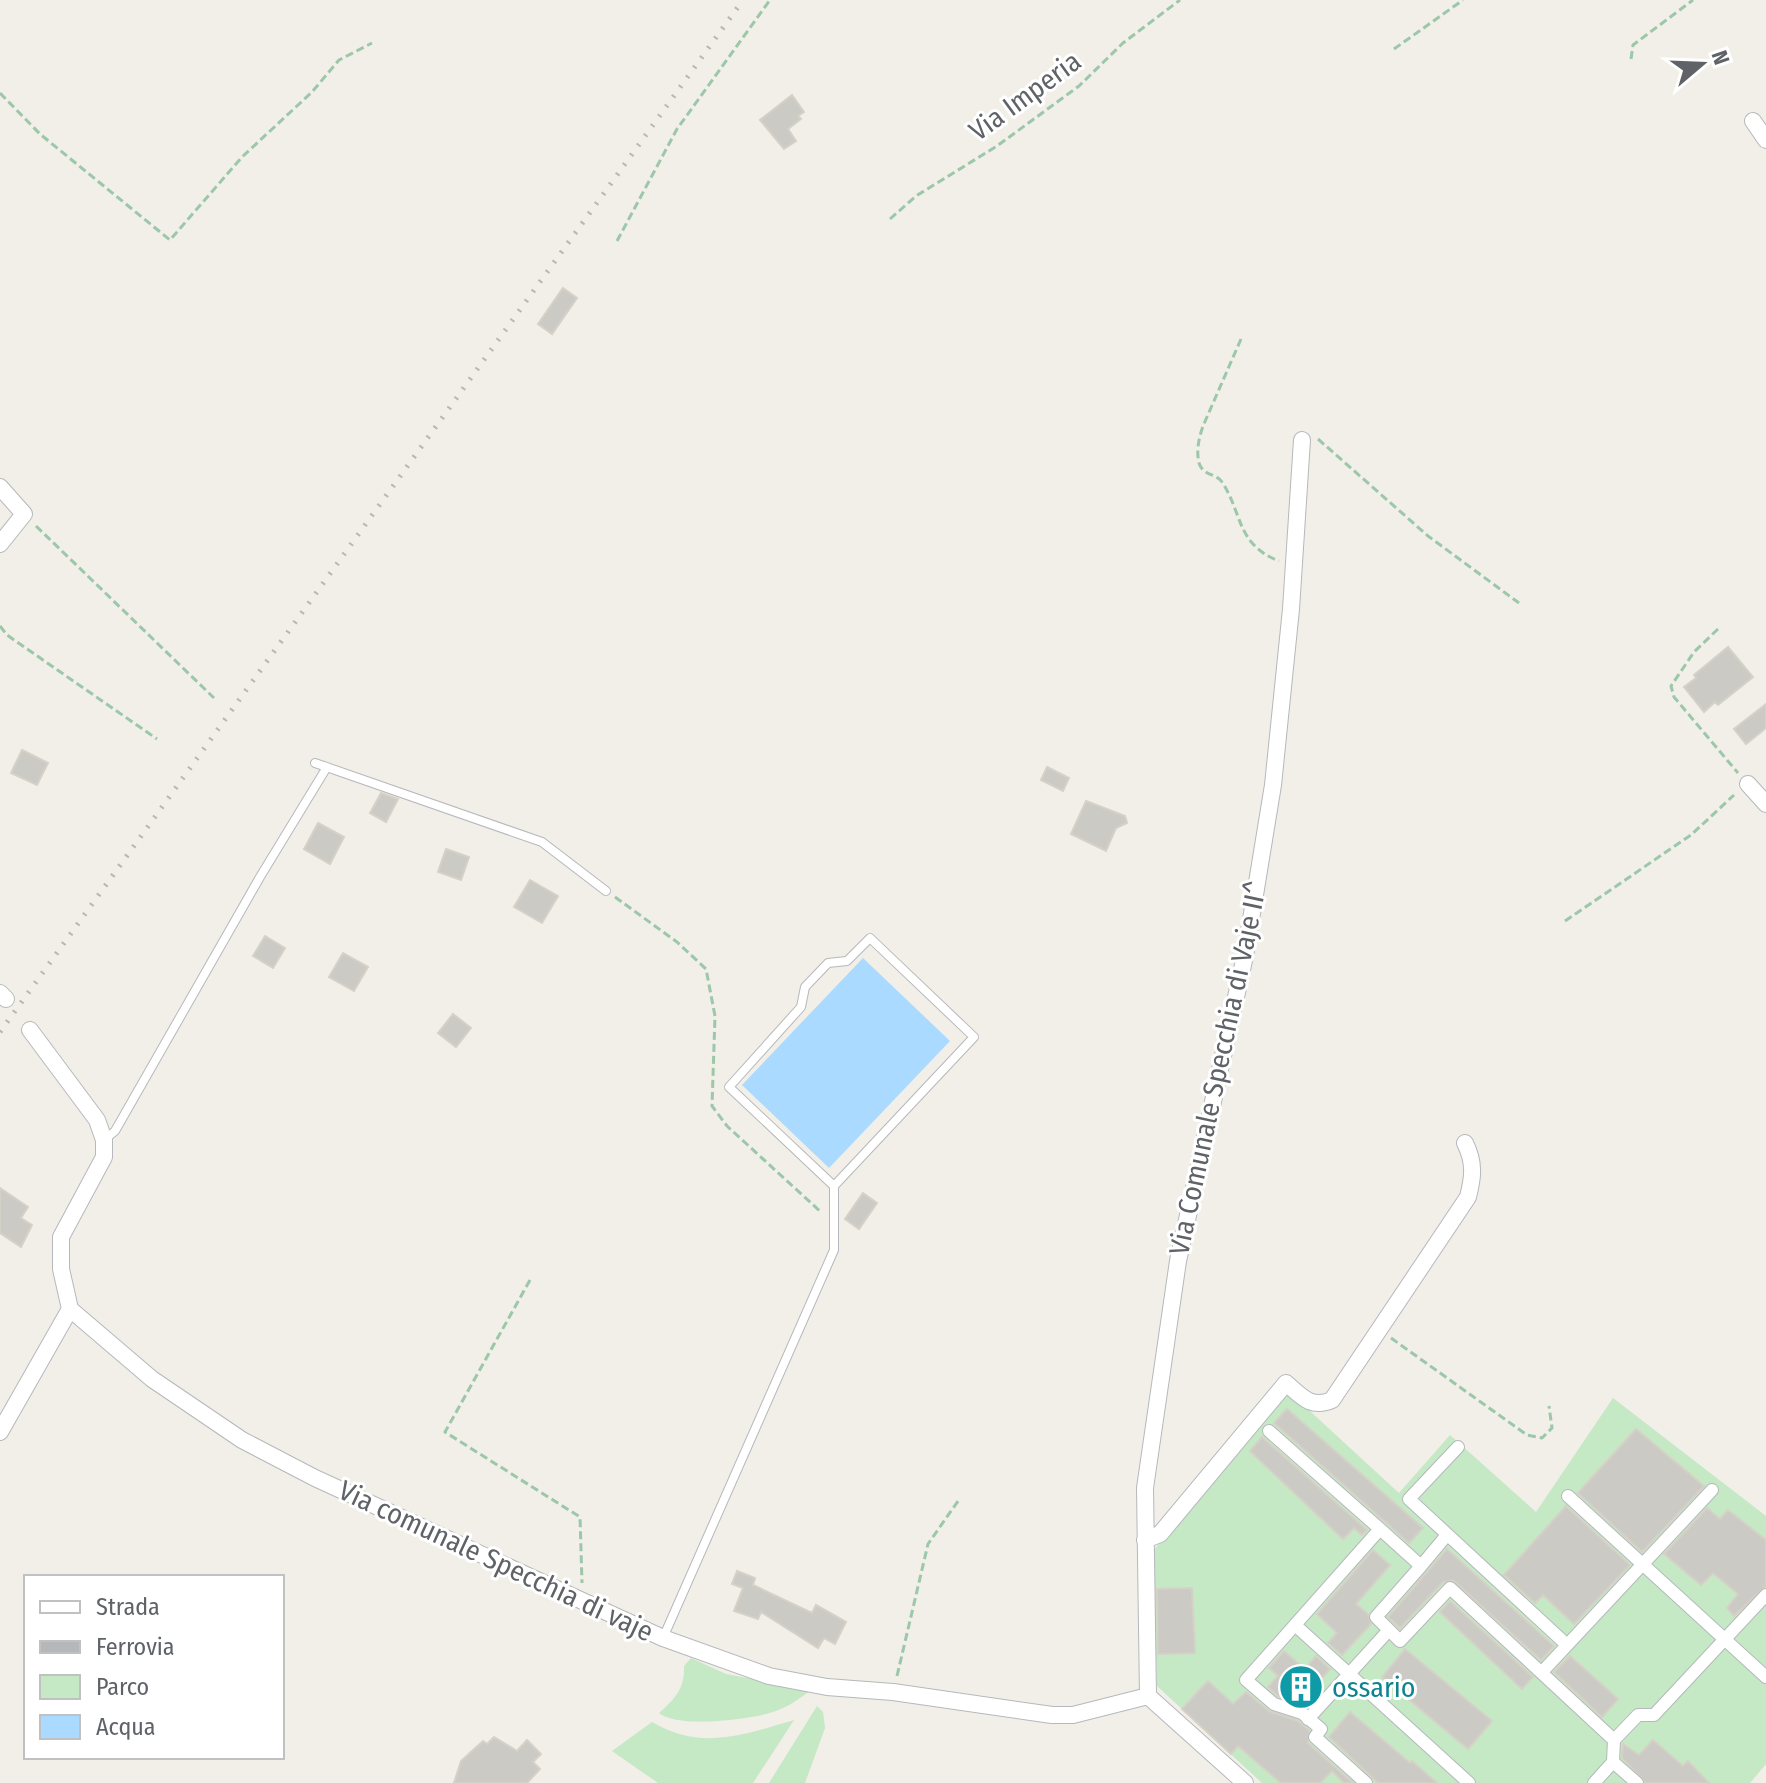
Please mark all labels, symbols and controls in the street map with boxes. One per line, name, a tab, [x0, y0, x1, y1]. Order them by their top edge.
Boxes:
north arrow	[1662, 24, 1742, 104]
street label: Via Imperia	[963, 45, 1087, 147]
text: N	[1706, 47, 1735, 68]
street label: Via Comunale Specchia di Vaje II^	[1162, 878, 1274, 1258]
street label: Via comunale Specchia di vaje	[334, 1474, 658, 1648]
legend	[24, 1575, 284, 1759]
text: Strada	[96, 1593, 160, 1621]
text: Ferrovia	[96, 1633, 175, 1661]
building icon: ossario	[1277, 1663, 1325, 1711]
place label: ossario	[1332, 1671, 1415, 1704]
text: Parco	[96, 1673, 149, 1701]
text: Acqua	[96, 1713, 156, 1741]

